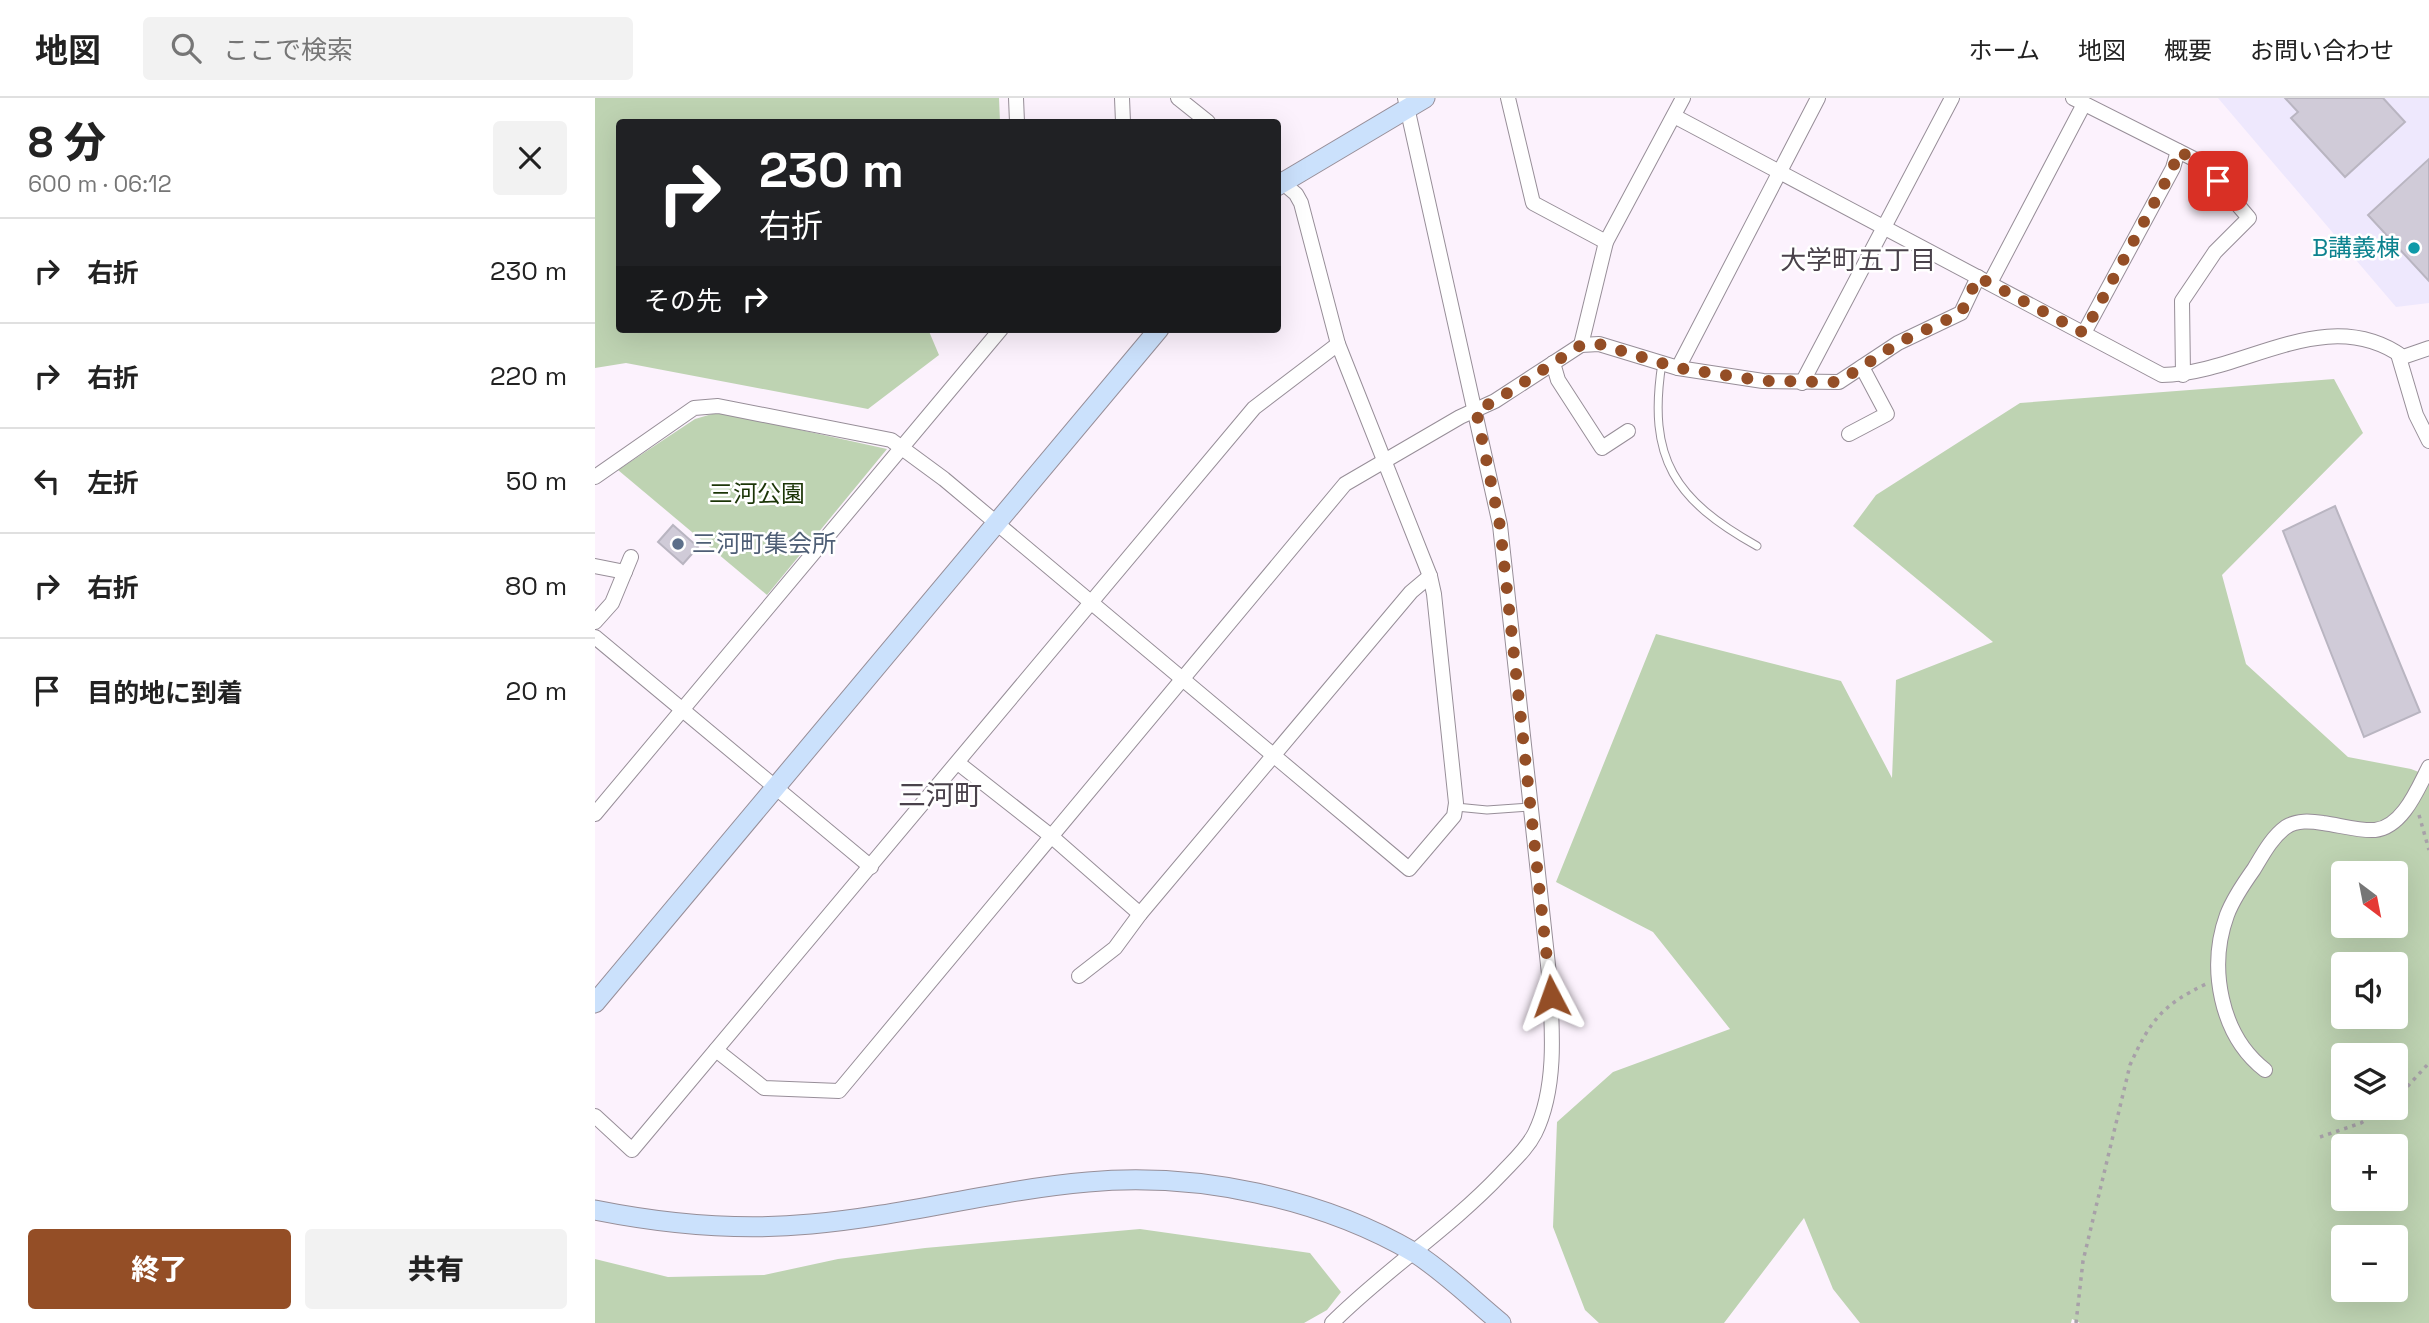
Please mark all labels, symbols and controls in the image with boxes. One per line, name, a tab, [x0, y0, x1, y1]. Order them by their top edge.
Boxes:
search box	[143, 17, 633, 80]
icon: search	[167, 29, 205, 67]
text: 地図	[35, 30, 101, 72]
text: ここで検索	[223, 33, 353, 67]
text: ホーム	[1969, 35, 2040, 66]
text: 地図	[2078, 35, 2126, 66]
text: 概要	[2164, 35, 2212, 66]
text: お問い合わせ	[2250, 35, 2394, 66]
text: 8 分	[28, 116, 106, 169]
button: close	[493, 121, 567, 195]
text: 230 m	[759, 139, 904, 201]
icon: right	[644, 147, 735, 238]
pin	[2188, 151, 2248, 211]
icon: arrive	[2199, 162, 2237, 200]
text: 600 m · 06:12	[28, 169, 172, 199]
text: 右折	[759, 206, 823, 246]
place label: B講義棟	[2312, 232, 2400, 263]
marker: B講義棟	[2406, 240, 2422, 256]
district label: 大学町五丁目	[1780, 243, 1936, 277]
icon: right	[28, 252, 66, 290]
text: 230 m	[490, 254, 567, 288]
text: 右折	[87, 256, 139, 290]
icon: right	[736, 280, 774, 318]
text: その先	[644, 284, 722, 318]
icon: right	[28, 357, 66, 395]
text: 220 m	[490, 359, 567, 393]
text: 右折	[87, 361, 139, 395]
icon: left	[28, 462, 66, 500]
text: 50 m	[506, 464, 567, 498]
text: 左折	[87, 466, 139, 500]
park label: 三河公園	[709, 478, 805, 509]
place label: 三河町集会所	[692, 528, 836, 559]
marker: 三河町集会所	[670, 536, 686, 552]
icon: right	[28, 567, 66, 605]
text: 80 m	[505, 569, 567, 603]
text: 右折	[87, 571, 139, 605]
icon: arrive	[28, 672, 66, 710]
text: 20 m	[506, 674, 567, 708]
text: 目的地に到着	[87, 676, 243, 710]
district label: 三河町	[898, 777, 982, 813]
north arrow	[2331, 861, 2408, 938]
map controls	[2331, 861, 2408, 1302]
button: sound	[2331, 952, 2408, 1029]
position arrow	[1514, 959, 1588, 1033]
button: layers	[2331, 1043, 2408, 1120]
button: +	[2331, 1134, 2408, 1211]
button: −	[2331, 1225, 2408, 1302]
button: 終了	[28, 1229, 291, 1309]
button: 共有	[305, 1229, 567, 1309]

